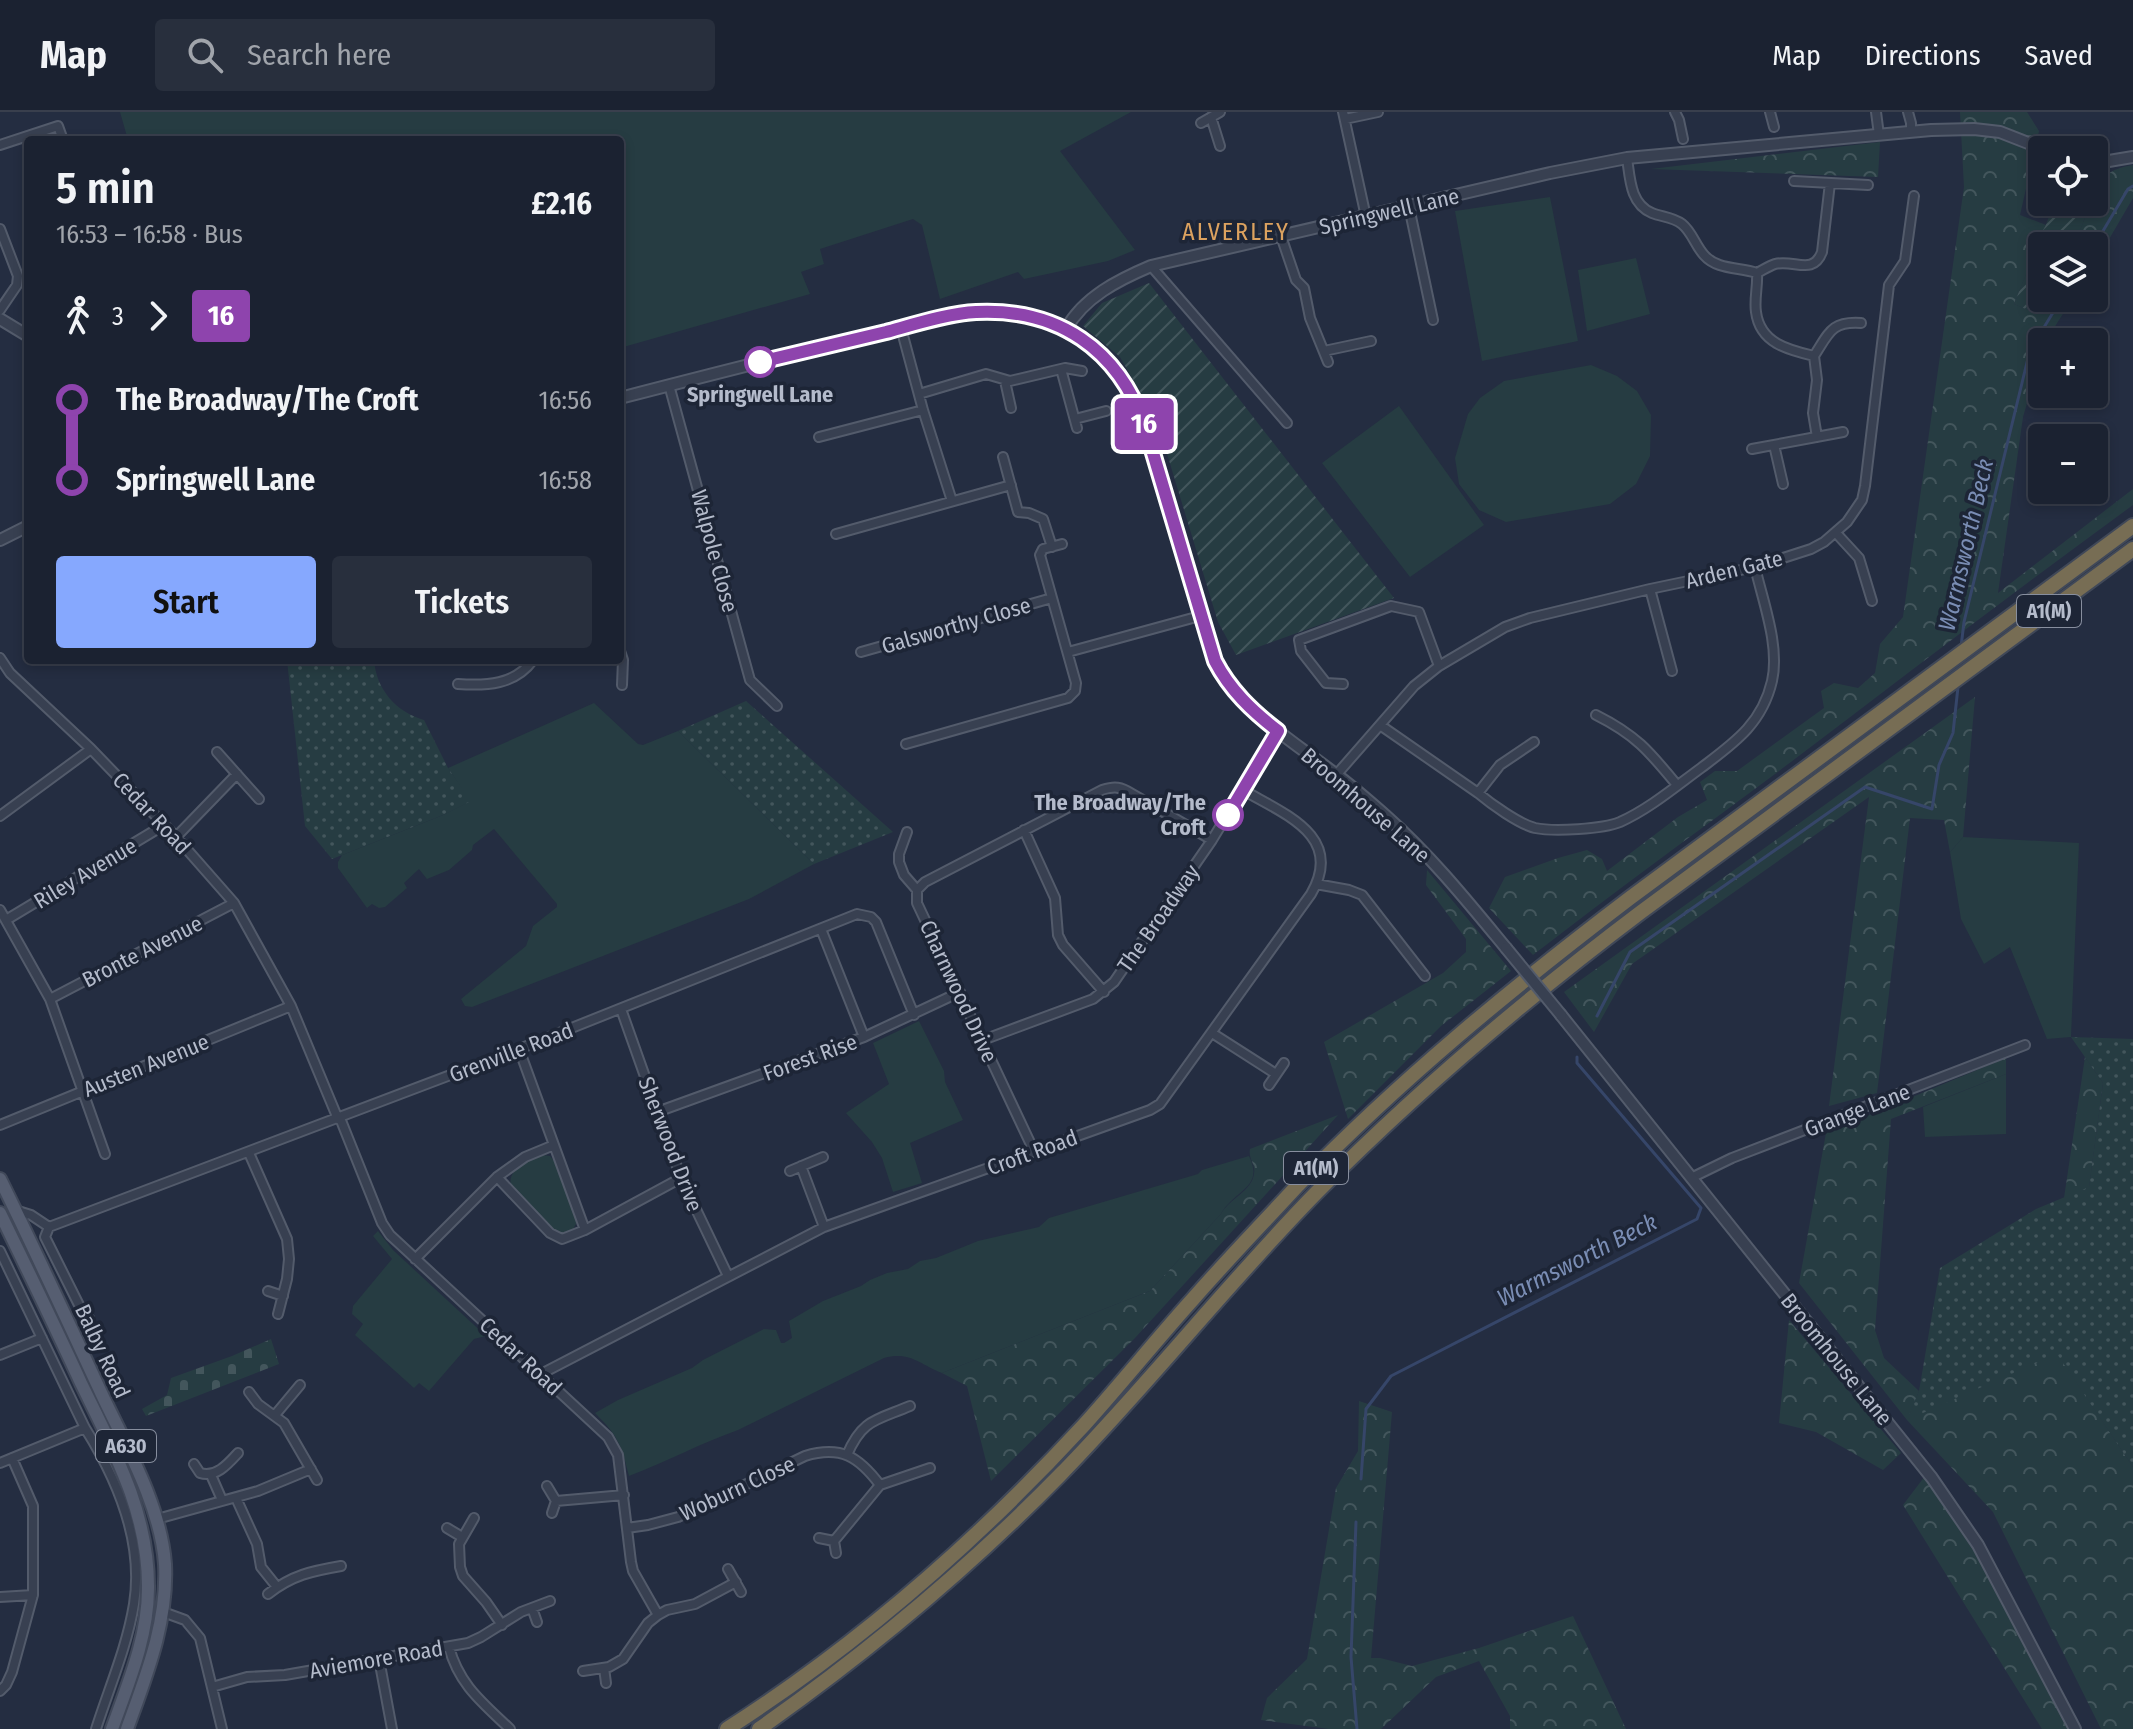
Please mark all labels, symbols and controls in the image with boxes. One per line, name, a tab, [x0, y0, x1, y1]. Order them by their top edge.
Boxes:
search box	[155, 19, 715, 91]
text: Map	[40, 32, 107, 78]
icon: search	[183, 33, 227, 77]
text: Search here	[247, 37, 391, 73]
text: Map	[1772, 39, 1821, 72]
text: Directions	[1865, 39, 1981, 72]
text: Saved	[2025, 39, 2093, 72]
map controls	[2028, 136, 2108, 504]
button: locate	[2028, 136, 2108, 216]
text: 5 min	[56, 162, 155, 215]
street label: Springwell Lane	[1317, 182, 1462, 241]
text: £2.16	[531, 186, 592, 222]
district label: ALVERLEY	[1182, 218, 1290, 246]
text: 16:53 – 16:58 · Bus	[56, 219, 243, 250]
button: layers	[2028, 232, 2108, 312]
icon: walk	[56, 294, 100, 338]
icon: forward	[136, 294, 180, 338]
text: 16	[208, 299, 234, 332]
text: 3	[112, 301, 124, 332]
button: +	[2028, 328, 2108, 408]
marker: Springwell Lane	[745, 347, 775, 377]
place label: Springwell Lane	[687, 381, 833, 408]
text: The Broadway/The Croft	[116, 382, 419, 418]
text: 16:56	[539, 385, 592, 416]
line badge: 16	[1108, 398, 1180, 450]
text: 16	[1131, 407, 1157, 440]
button: −	[2028, 424, 2108, 504]
water label: Warmsworth Beck	[1933, 456, 1999, 634]
text: Springwell Lane	[116, 462, 315, 498]
text: 16:58	[538, 465, 592, 496]
street label: Walpole Close	[685, 487, 744, 615]
street label: Arden Gate	[1683, 544, 1786, 595]
button: Start	[56, 556, 316, 648]
button: Tickets	[332, 556, 592, 648]
street label: Galsworthy Close	[878, 591, 1034, 660]
road number: A1(M)	[2017, 595, 2081, 627]
street label: Broomhouse Lane	[1296, 742, 1436, 869]
street label: Cedar Road	[107, 767, 197, 860]
place label: The Broadway/The Croft	[1034, 789, 1206, 841]
marker: The Broadway/The Croft	[1213, 800, 1243, 830]
street label: Riley Avenue	[29, 832, 142, 915]
street label: The Broadway	[1111, 859, 1205, 977]
street label: Bronte Avenue	[78, 910, 207, 993]
street label: Charnwood Drive	[914, 916, 1003, 1067]
street label: Grenville Road	[445, 1016, 577, 1088]
street label: Austen Avenue	[79, 1028, 213, 1103]
street label: Forest Rise	[760, 1028, 861, 1087]
street label: Sherwood Drive	[632, 1073, 709, 1215]
street label: Grange Lane	[1801, 1078, 1914, 1143]
street label: Croft Road	[983, 1124, 1081, 1181]
road number: A1(M)	[1284, 1152, 1348, 1184]
water label: Warmsworth Beck	[1492, 1208, 1662, 1312]
street label: Broomhouse Lane	[1775, 1288, 1898, 1431]
street label: Balby Road	[69, 1300, 136, 1403]
street label: Cedar Road	[474, 1311, 567, 1401]
road number: A630	[96, 1430, 156, 1462]
street label: Woburn Close	[675, 1450, 799, 1527]
street label: Aviemore Road	[307, 1634, 445, 1685]

